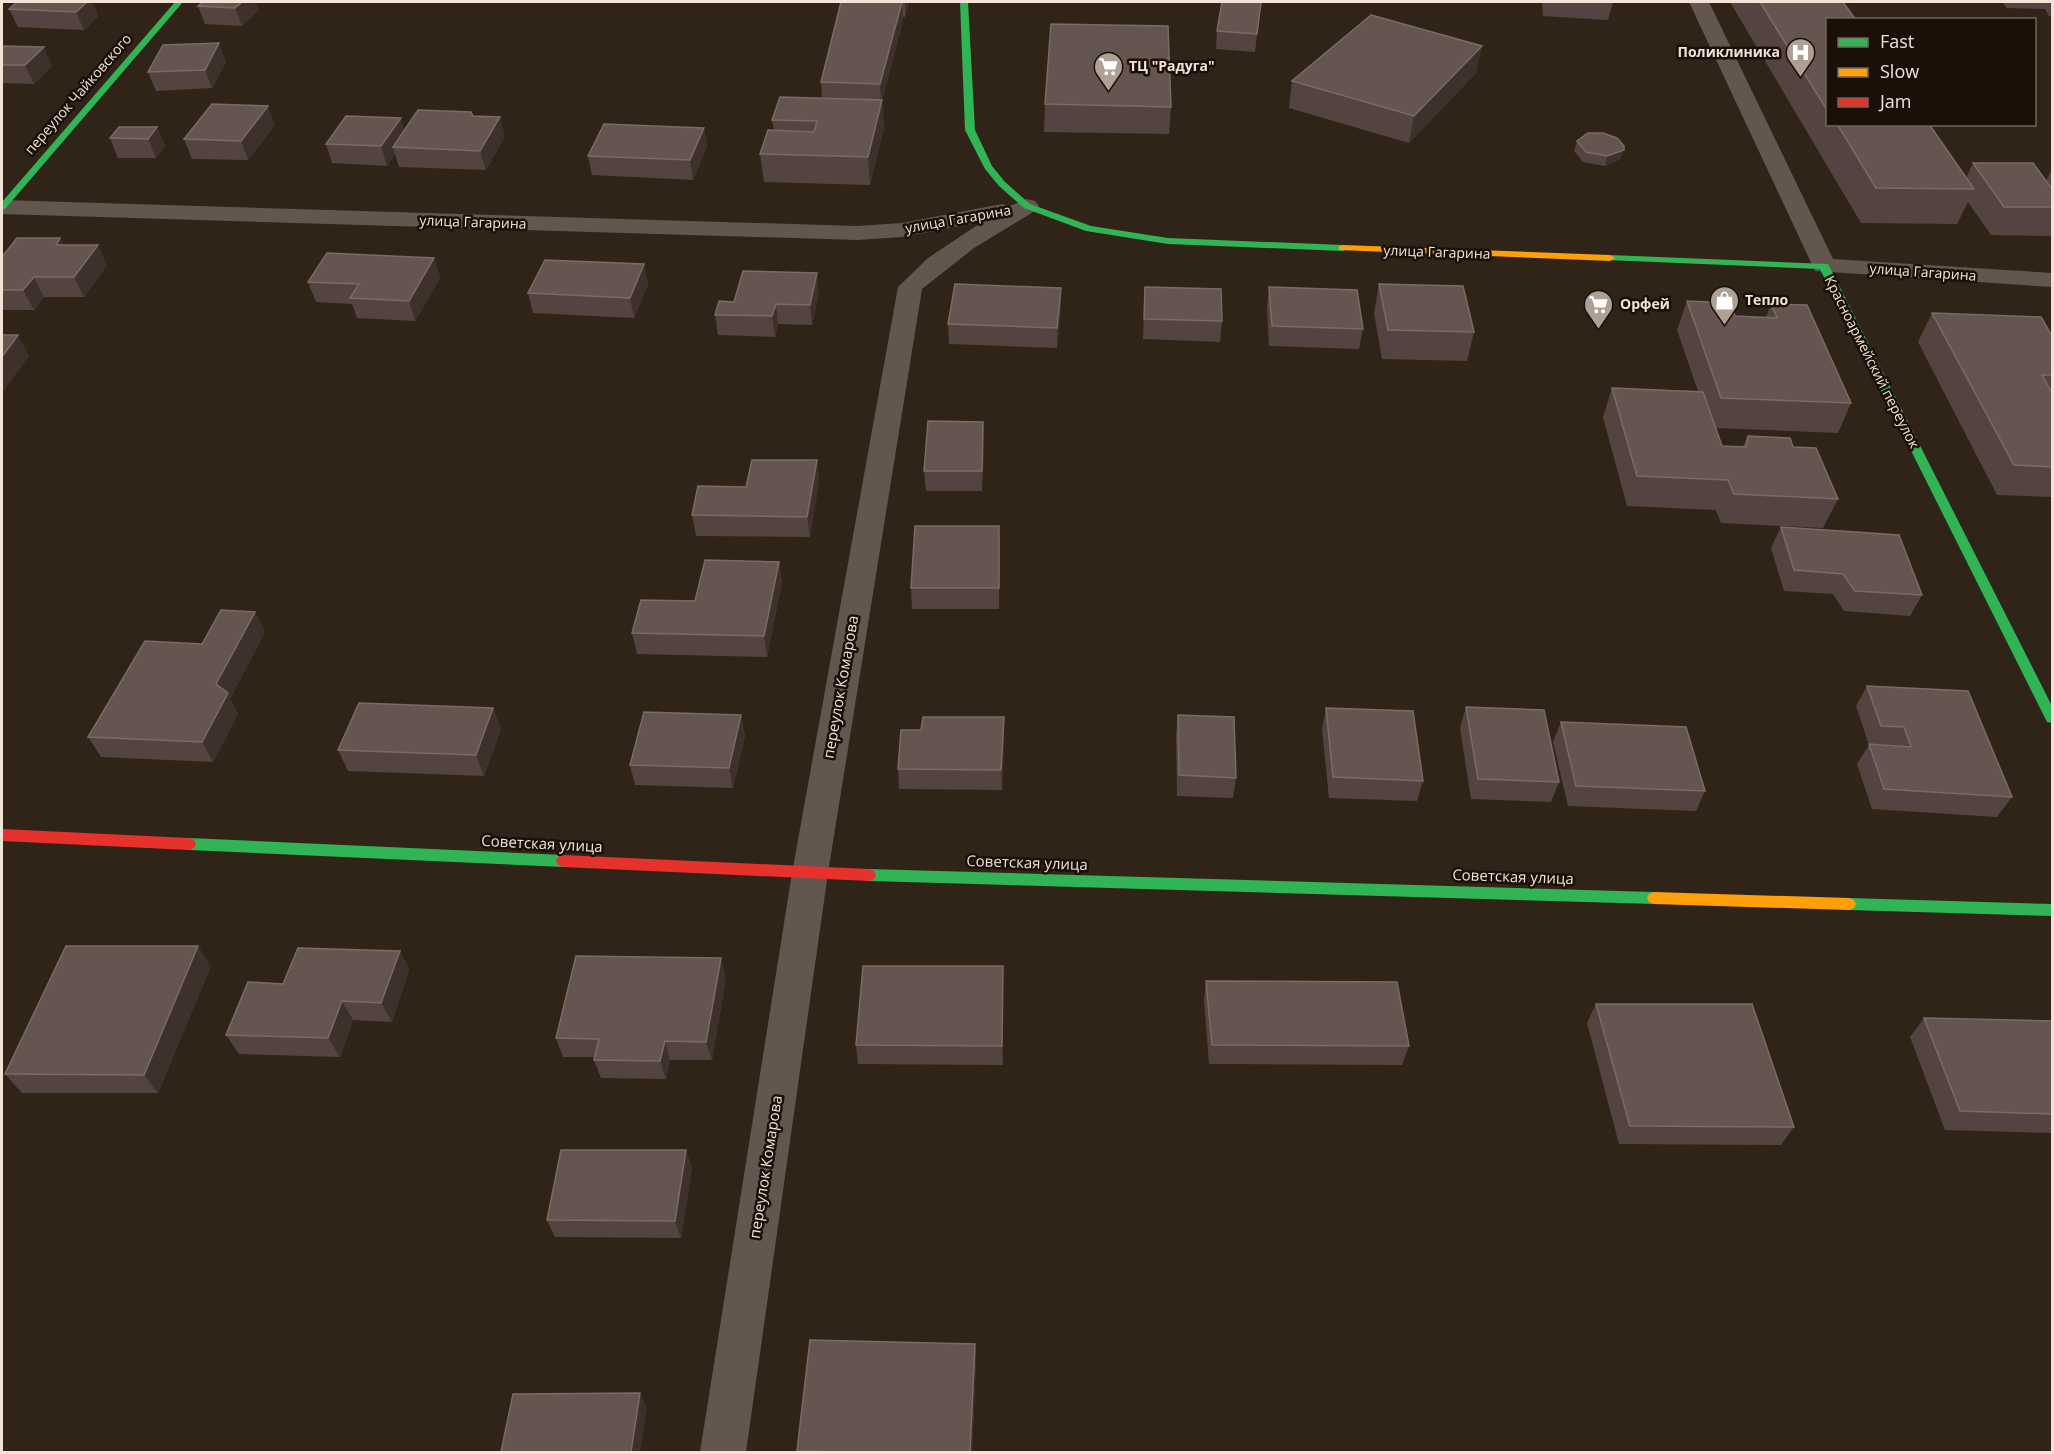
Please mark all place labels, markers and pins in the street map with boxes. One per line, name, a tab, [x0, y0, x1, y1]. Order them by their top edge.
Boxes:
hospital icon: Поликлиника	[1785, 36, 1817, 78]
place label: Поликлиника	[1678, 42, 1780, 61]
supermarket icon: ТЦ "Радуга"	[1092, 50, 1124, 92]
place label: ТЦ "Радуга"	[1129, 56, 1215, 75]
shop icon: Тепло	[1708, 284, 1740, 326]
supermarket icon: Орфей	[1583, 288, 1615, 330]
place label: Тепло	[1745, 290, 1789, 309]
place label: Орфей	[1620, 294, 1670, 313]

